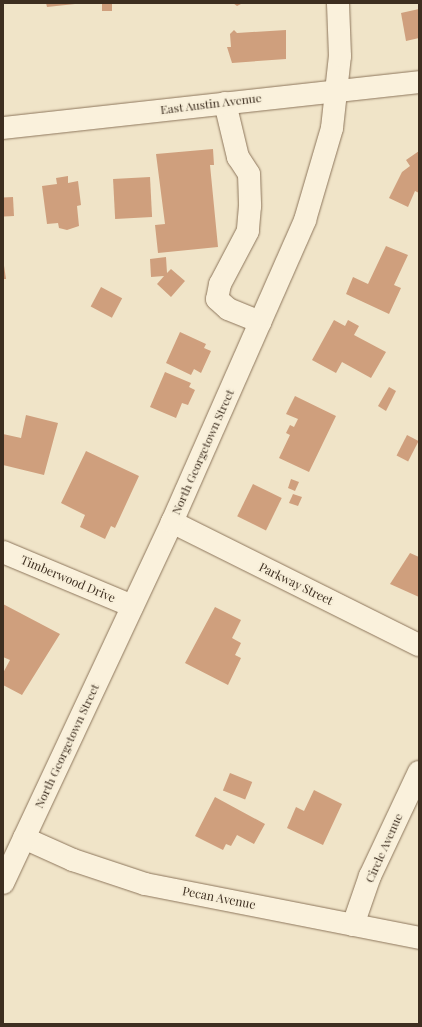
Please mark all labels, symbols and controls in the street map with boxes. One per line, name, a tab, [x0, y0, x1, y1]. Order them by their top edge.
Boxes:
street label: East Austin Avenue	[159, 91, 263, 117]
street label: North Georgetown Street	[169, 387, 237, 517]
street label: Timberwood Drive	[19, 553, 117, 605]
street label: Parkway Street	[256, 560, 336, 608]
street label: North Georgetown Street	[32, 682, 102, 810]
street label: Circle Avenue	[362, 811, 406, 885]
street label: Pecan Avenue	[181, 884, 257, 912]

